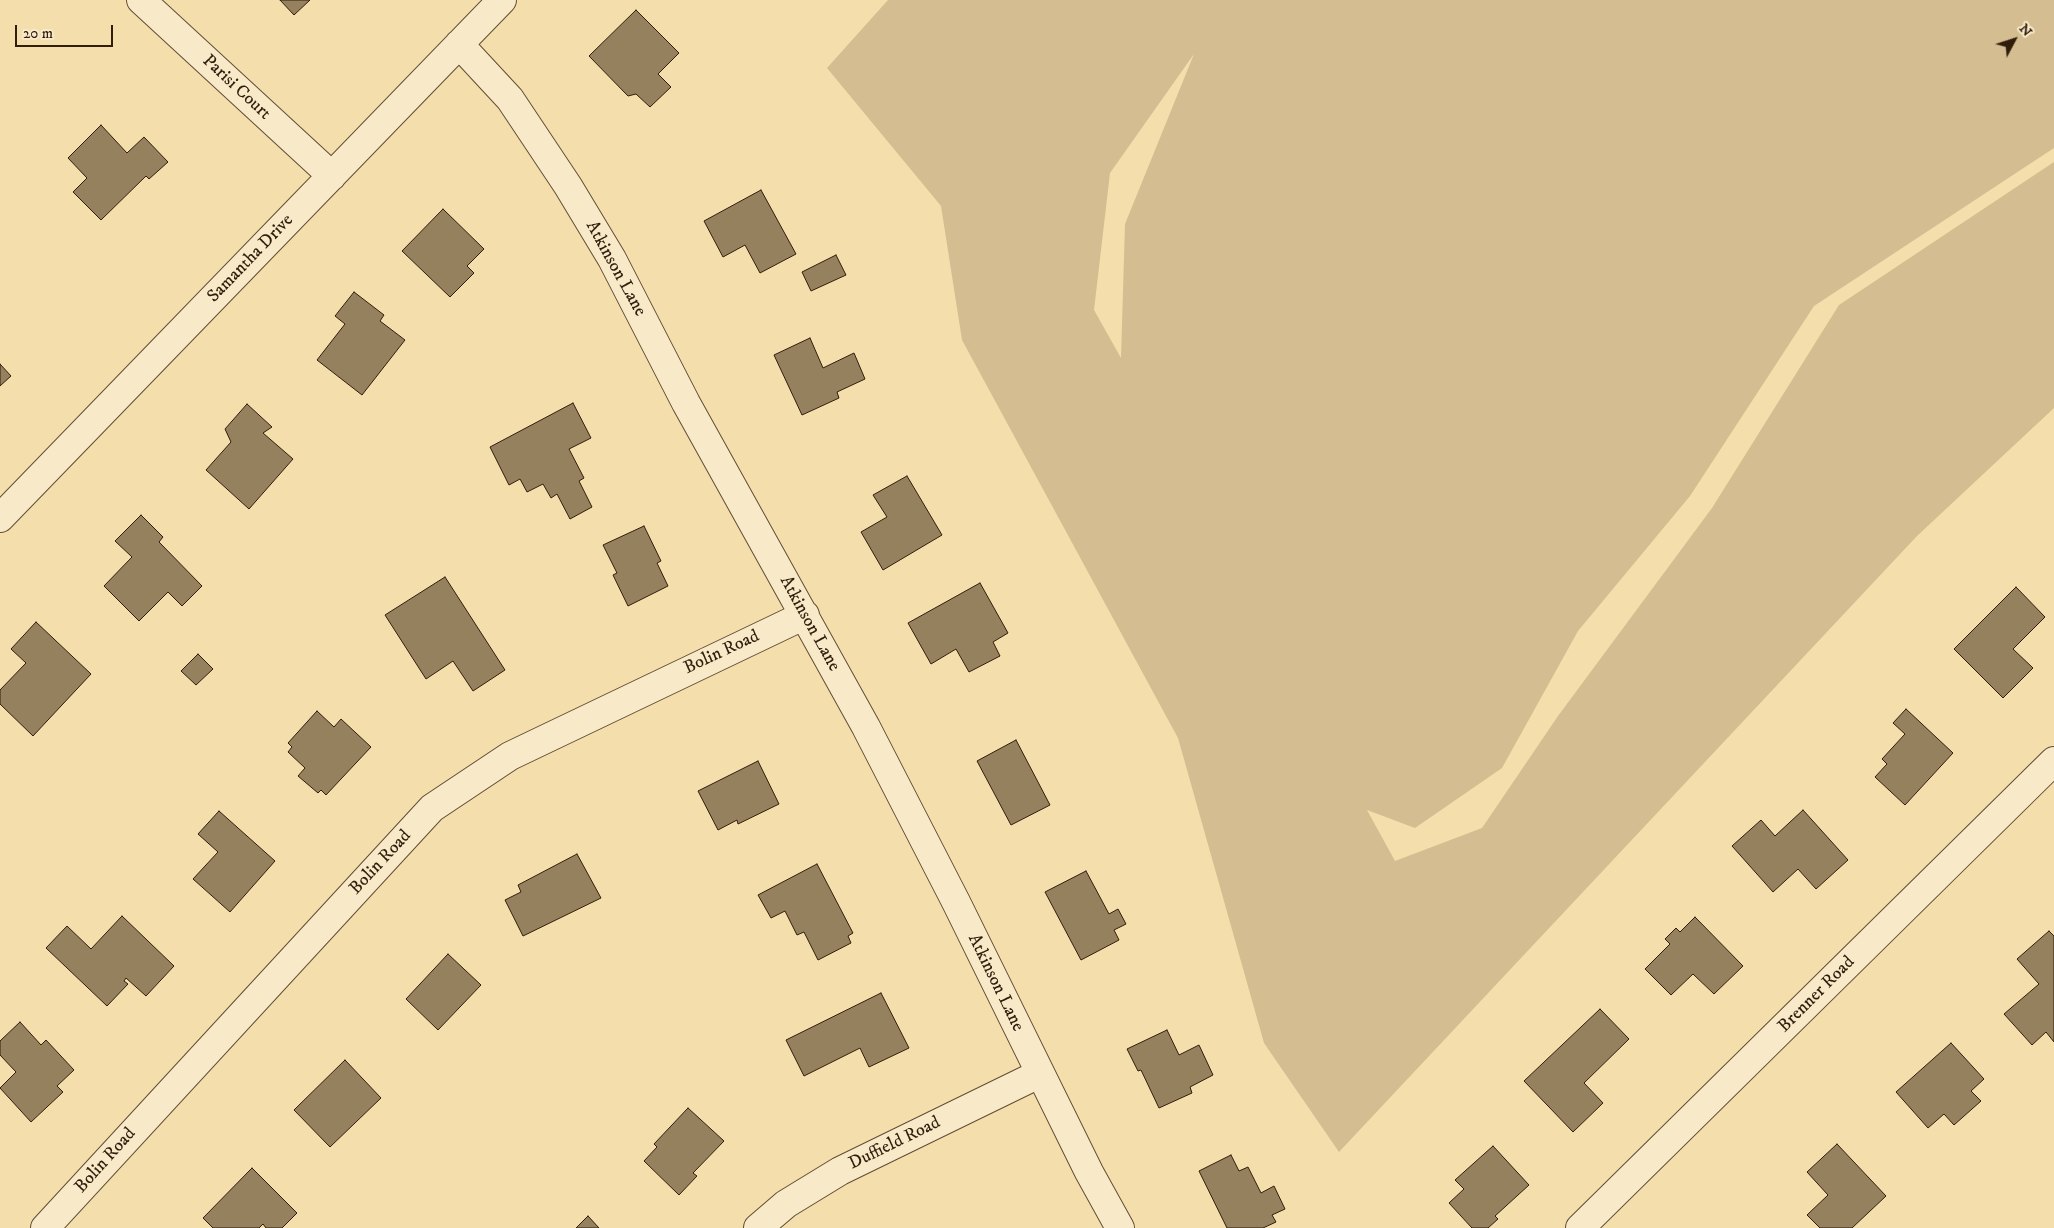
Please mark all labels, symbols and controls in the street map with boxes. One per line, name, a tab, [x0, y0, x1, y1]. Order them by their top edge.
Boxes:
scale bar	[18, 15, 115, 47]
north arrow	[1989, 15, 2039, 65]
text: N	[2015, 20, 2036, 41]
text: 20 m	[23, 24, 53, 43]
street label: Parisi Court	[197, 51, 275, 125]
street label: Samantha Drive	[204, 210, 298, 308]
street label: Atkinson Lane	[580, 218, 650, 320]
street label: Atkinson Lane	[774, 573, 844, 675]
street label: Bolin Road	[681, 626, 763, 680]
street label: Bolin Road	[346, 826, 416, 900]
street label: Atkinson Lane	[962, 931, 1028, 1035]
street label: Brenner Road	[1774, 952, 1860, 1038]
street label: Duffield Road	[846, 1113, 944, 1175]
street label: Bolin Road	[71, 1124, 141, 1198]

